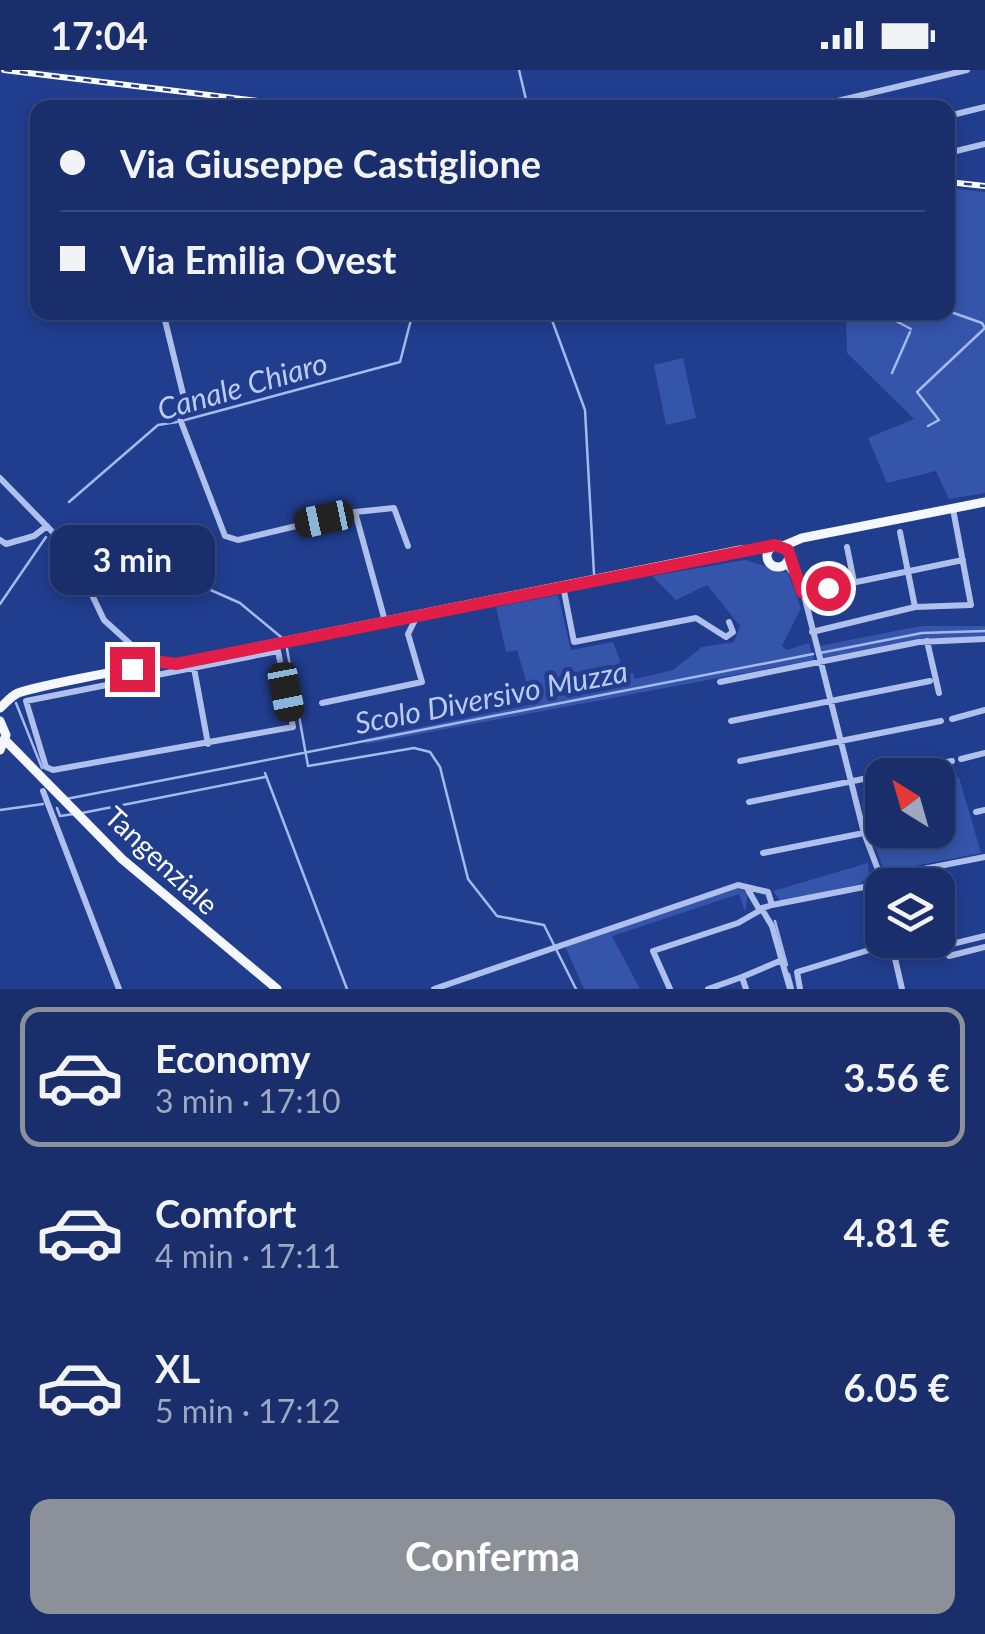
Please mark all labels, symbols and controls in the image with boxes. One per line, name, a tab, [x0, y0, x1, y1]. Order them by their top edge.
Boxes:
text: 17:04	[50, 12, 148, 58]
text: Via Giuseppe Castiglione	[120, 140, 541, 186]
text: Via Emilia Ovest	[120, 236, 396, 282]
water label: Canale Chiaro	[153, 344, 331, 426]
car	[292, 498, 356, 540]
callout: 3 min	[49, 524, 214, 594]
text: 3 min	[93, 540, 172, 579]
route start	[806, 566, 851, 611]
route end	[110, 647, 155, 692]
water label: Scolo Diversivo Muzza	[351, 652, 631, 740]
car	[266, 660, 306, 724]
north arrow	[865, 758, 955, 848]
map controls	[865, 758, 955, 958]
street label: Tangenziale	[98, 799, 226, 921]
button: layers	[865, 868, 955, 958]
icon: car	[35, 1032, 125, 1122]
text: Economy	[155, 1035, 310, 1081]
text: 3.56 €	[844, 1054, 950, 1100]
text: 3 min · 17:10	[155, 1081, 341, 1120]
icon: car	[35, 1187, 125, 1277]
text: Comfort	[155, 1190, 296, 1236]
text: 4.81 €	[844, 1209, 950, 1255]
text: 4 min · 17:11	[155, 1236, 341, 1275]
icon: car	[35, 1342, 125, 1432]
text: XL	[155, 1345, 200, 1391]
text: 6.05 €	[844, 1364, 950, 1410]
text: 5 min · 17:12	[155, 1391, 341, 1430]
button: Conferma	[30, 1499, 955, 1614]

